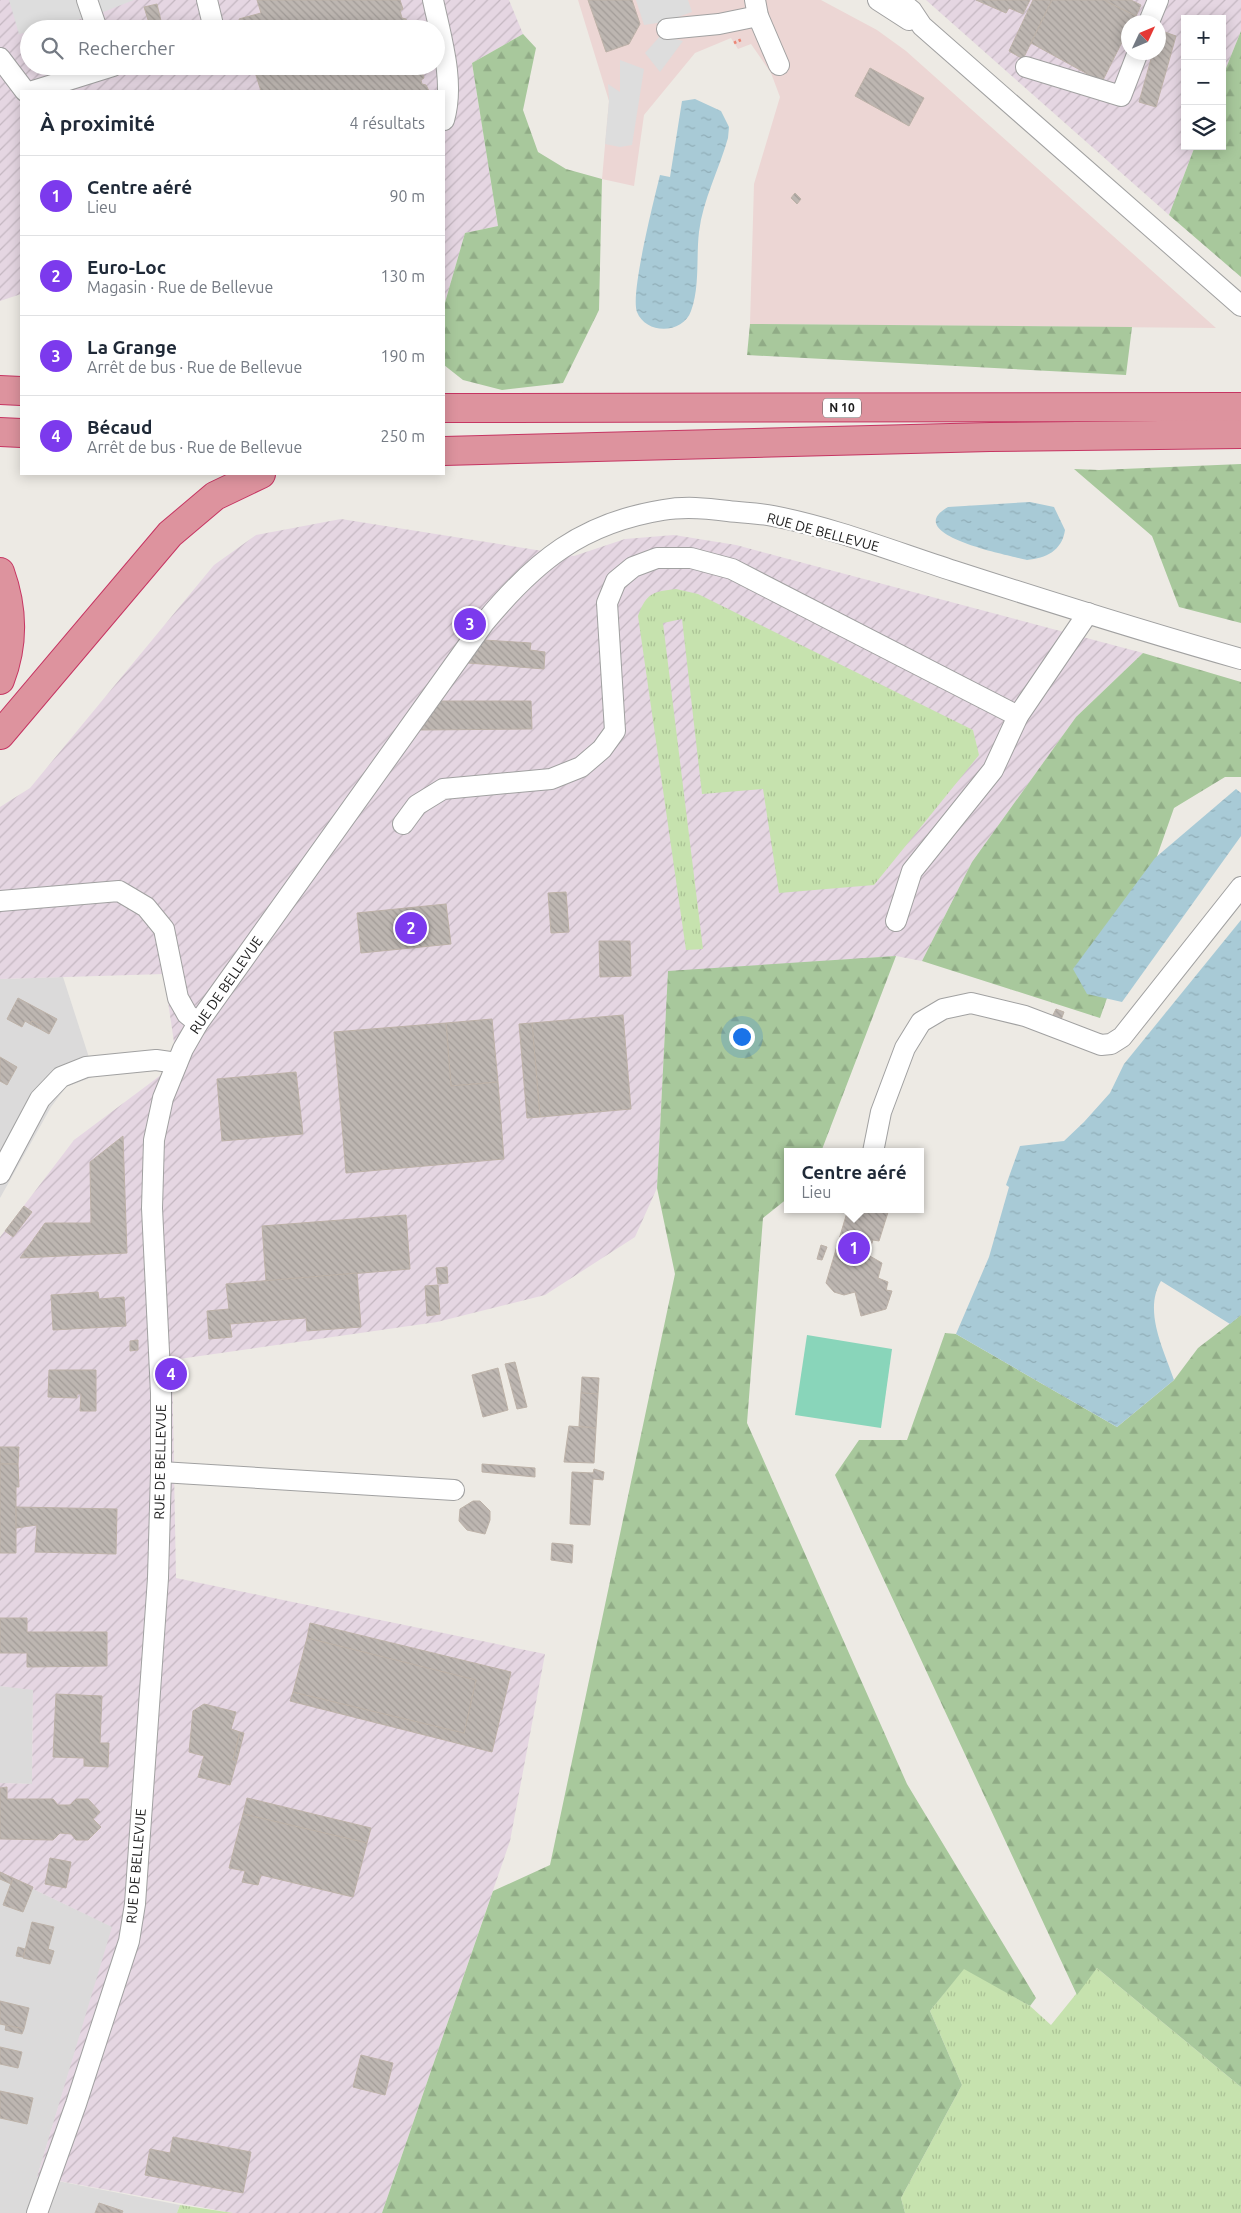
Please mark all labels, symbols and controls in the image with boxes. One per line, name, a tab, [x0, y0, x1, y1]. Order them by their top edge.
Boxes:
north arrow	[1121, 15, 1166, 60]
map controls	[1181, 15, 1226, 150]
button: +	[1181, 15, 1226, 60]
search box	[20, 20, 445, 75]
icon: search	[38, 34, 66, 62]
text: Rechercher	[78, 37, 175, 59]
button: −	[1181, 60, 1226, 105]
button: layers	[1181, 105, 1226, 150]
text: À proximité	[40, 111, 155, 135]
text: 4 résultats	[349, 114, 425, 132]
text: Centre aéré	[87, 176, 192, 198]
text: 1	[51, 187, 61, 205]
text: 90 m	[389, 187, 425, 205]
text: Lieu	[87, 198, 117, 216]
text: Euro-Loc	[87, 256, 166, 278]
text: 2	[51, 267, 61, 285]
text: 130 m	[380, 267, 425, 285]
text: Magasin · Rue de Bellevue	[87, 278, 273, 296]
text: La Grange	[87, 336, 177, 358]
text: 3	[51, 347, 61, 365]
text: 190 m	[380, 347, 425, 365]
text: Arrêt de bus · Rue de Bellevue	[87, 358, 302, 376]
road number: N 10	[823, 398, 861, 418]
text: Bécaud	[87, 416, 152, 438]
text: 4	[51, 427, 61, 445]
text: 250 m	[380, 427, 425, 445]
text: Arrêt de bus · Rue de Bellevue	[87, 438, 302, 456]
street label: RUE DE BELLEVUE	[765, 509, 881, 555]
pin: 3	[454, 605, 486, 643]
pin: 2	[395, 909, 427, 947]
street label: RUE DE BELLEVUE	[186, 933, 266, 1037]
your location	[729, 1024, 755, 1050]
popup	[784, 1148, 924, 1213]
text: Centre aéré	[801, 1161, 907, 1183]
text: Lieu	[801, 1183, 831, 1201]
pin: 1	[838, 1229, 870, 1267]
pin: 4	[155, 1355, 187, 1393]
street label: RUE DE BELLEVUE	[151, 1404, 169, 1520]
street label: RUE DE BELLEVUE	[123, 1808, 149, 1924]

